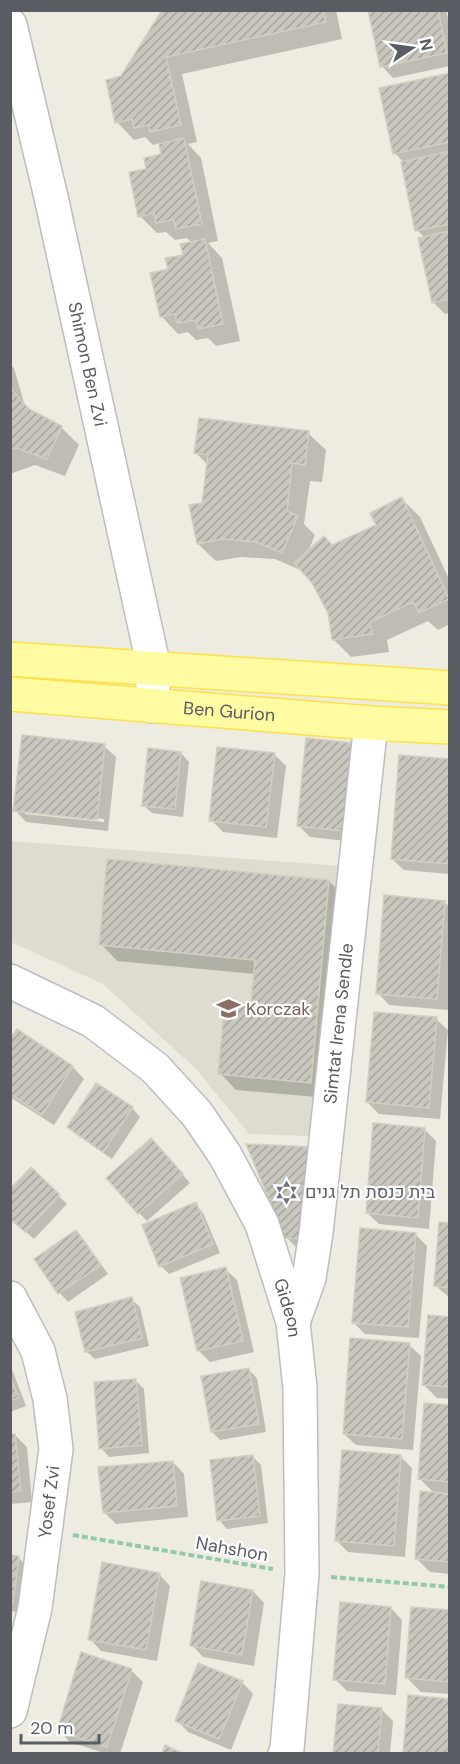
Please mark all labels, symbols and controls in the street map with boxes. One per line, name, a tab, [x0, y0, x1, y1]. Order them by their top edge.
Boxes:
north arrow	[382, 18, 442, 78]
text: N	[415, 37, 438, 53]
street label: Shimon Ben Zvi	[62, 300, 113, 429]
street label: Ben Gurion	[182, 696, 276, 727]
street label: Simtat Irena Sendle	[318, 942, 359, 1105]
school or university icon: Korczak	[215, 996, 241, 1022]
place label: Korczak	[246, 997, 310, 1021]
synagogue icon: בית כנסת תל גנים	[274, 1179, 300, 1205]
place label: בית כנסת תל גנים	[305, 1180, 436, 1204]
street label: Gideon	[268, 1275, 307, 1338]
street label: Yosef Zvi	[33, 1464, 65, 1540]
street label: Nahshon	[194, 1531, 270, 1567]
scale bar	[21, 1707, 99, 1745]
text: 20 m	[30, 1716, 73, 1740]

